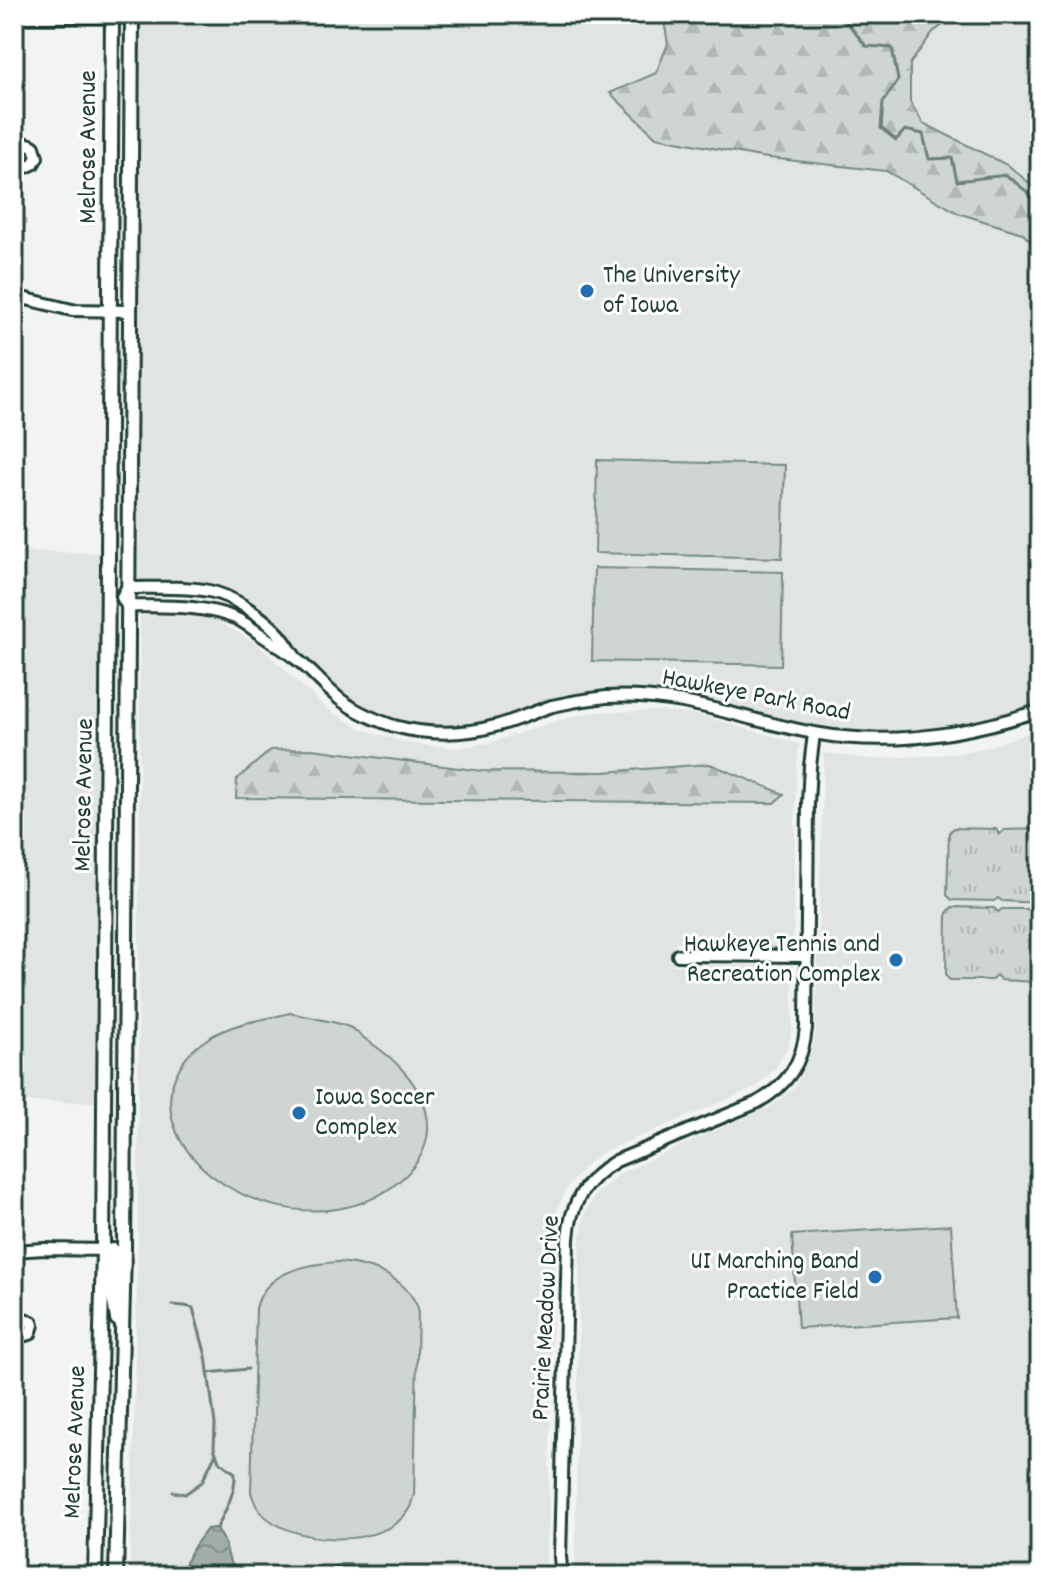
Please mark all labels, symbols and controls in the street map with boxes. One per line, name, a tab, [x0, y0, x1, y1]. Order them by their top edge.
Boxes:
street label: Melrose Avenue	[71, 70, 108, 224]
place label: The University of Iowa	[603, 258, 740, 325]
marker: The University of Iowa	[578, 282, 596, 300]
street label: Hawkeye Park Road	[659, 660, 853, 732]
street label: Melrose Avenue	[65, 718, 105, 872]
place label: Hawkeye Tennis and Recreation Complex	[684, 927, 880, 994]
marker: Hawkeye Tennis and Recreation Complex	[887, 951, 905, 969]
place label: Iowa Soccer Complex	[315, 1080, 435, 1147]
marker: Iowa Soccer Complex	[290, 1104, 308, 1122]
street label: Prairie Meadow Drive	[523, 1214, 571, 1422]
place label: UI Marching Band Practice Field	[690, 1244, 859, 1311]
marker: UI Marching Band Practice Field	[866, 1268, 884, 1286]
street label: Melrose Avenue	[55, 1365, 97, 1519]

